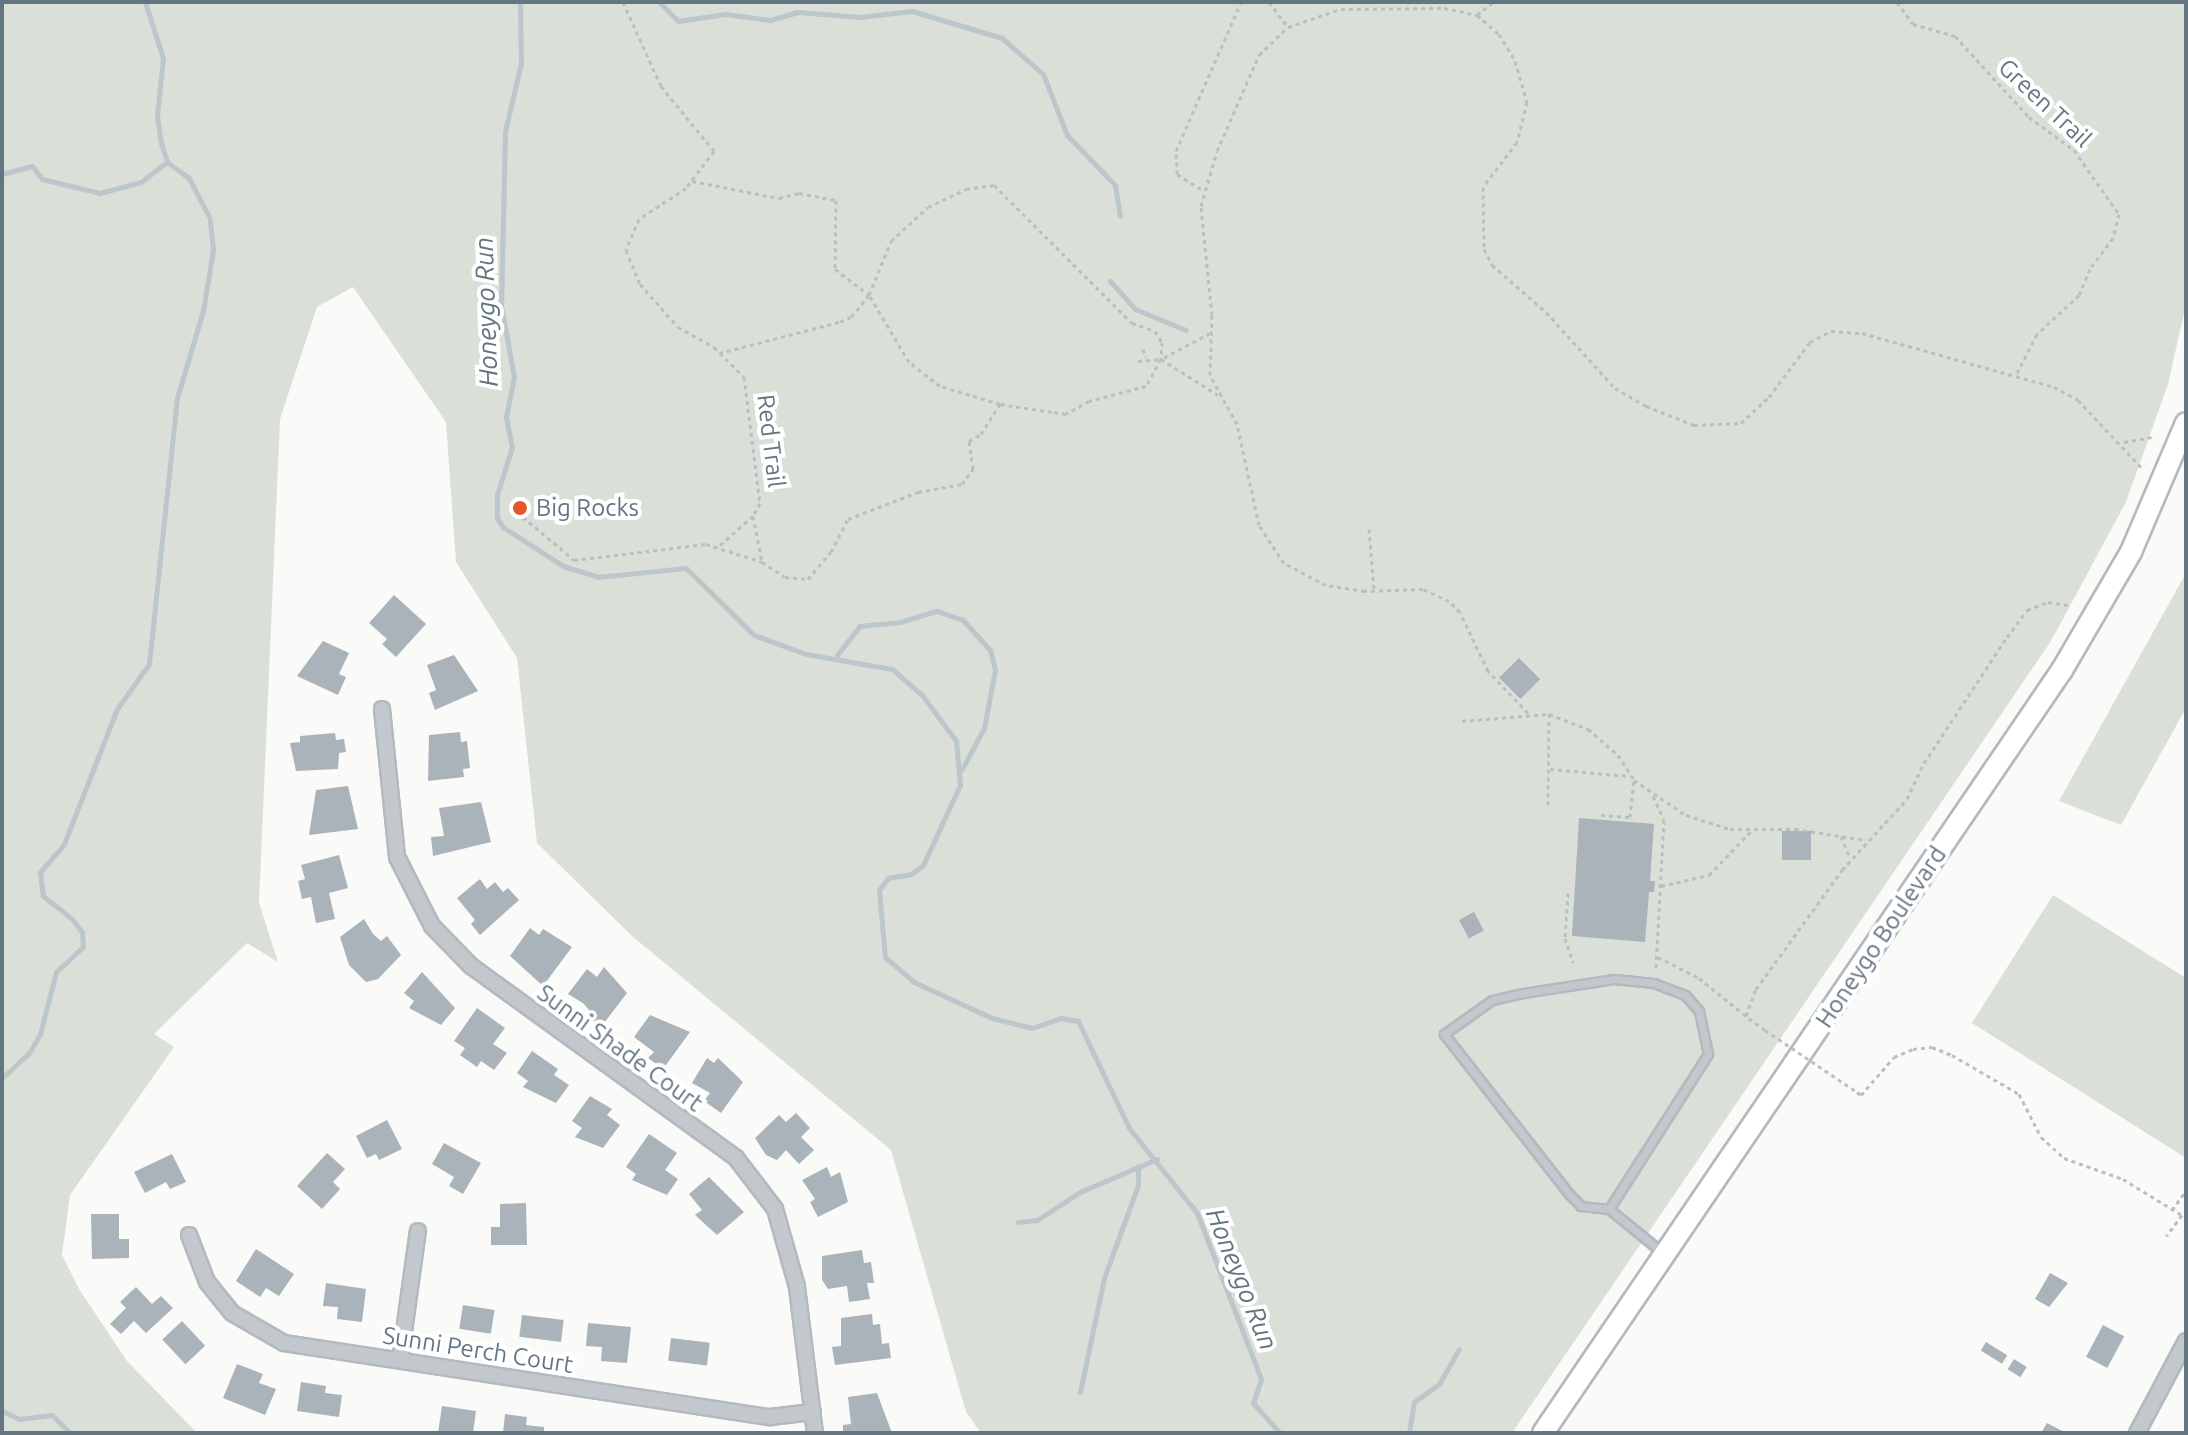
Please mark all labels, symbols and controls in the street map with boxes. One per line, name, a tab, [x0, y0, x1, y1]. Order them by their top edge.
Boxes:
street label: Green Trail	[1992, 53, 2098, 153]
water label: Honeygo Run	[468, 237, 504, 387]
street label: Red Trail	[751, 393, 791, 489]
place label: Big Rocks	[536, 494, 639, 522]
marker: Big Rocks	[511, 499, 529, 517]
street label: Honeygo Boulevard	[1810, 841, 1952, 1033]
street label: Sunni Shade Court	[532, 978, 708, 1118]
water label: Honeygo Run	[1199, 1204, 1285, 1354]
street label: Sunni Perch Court	[381, 1321, 575, 1379]

